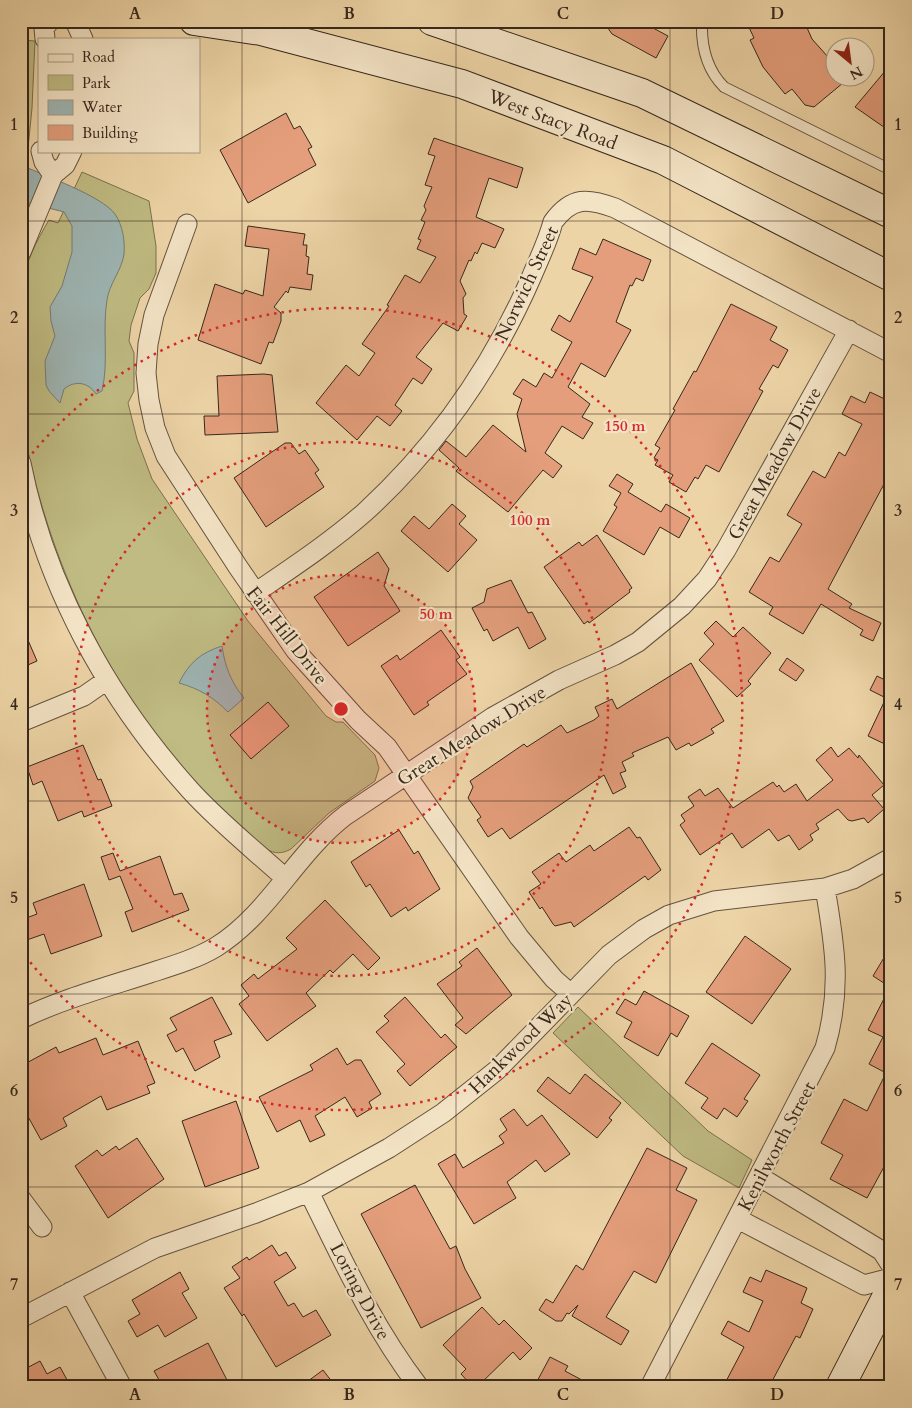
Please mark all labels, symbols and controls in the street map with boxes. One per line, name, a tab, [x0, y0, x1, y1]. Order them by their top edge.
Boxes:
text: A	[129, 3, 141, 25]
text: B	[343, 3, 355, 25]
text: C	[557, 3, 569, 25]
text: D	[770, 3, 784, 25]
legend	[38, 38, 200, 152]
north arrow	[824, 38, 874, 88]
text: Road	[82, 47, 115, 67]
text: N	[846, 62, 866, 84]
text: Park	[82, 73, 111, 93]
street label: West Stacy Road	[483, 83, 621, 157]
text: Water	[81, 97, 123, 117]
text: 1	[10, 114, 18, 136]
text: 1	[894, 114, 902, 136]
text: Building	[82, 123, 138, 143]
street label: Norwich Street	[489, 222, 565, 345]
text: 2	[10, 307, 18, 329]
text: 2	[894, 307, 902, 329]
street label: Great Meadow Drive	[722, 382, 828, 545]
text: 150 m	[605, 416, 646, 436]
text: 3	[10, 500, 18, 522]
text: 3	[894, 500, 902, 522]
text: 100 m	[510, 510, 551, 530]
street label: Fair Hill Drive	[241, 581, 334, 690]
text: 50 m	[419, 604, 453, 624]
street label: Great Meadow Drive	[392, 679, 551, 792]
text: 4	[10, 694, 18, 716]
text: 4	[894, 694, 902, 716]
centre of rings	[332, 700, 350, 718]
text: 5	[10, 887, 18, 909]
text: 5	[894, 887, 902, 909]
street label: Hankwood Way	[463, 987, 578, 1100]
street label: Kenilworth Street	[732, 1077, 822, 1216]
text: 6	[10, 1080, 18, 1102]
text: 6	[894, 1080, 902, 1102]
street label: Loring Drive	[324, 1238, 397, 1345]
text: 7	[10, 1274, 18, 1296]
text: 7	[894, 1274, 902, 1296]
text: A	[129, 1384, 141, 1406]
text: B	[343, 1384, 355, 1406]
text: C	[557, 1384, 569, 1406]
text: D	[770, 1384, 784, 1406]

